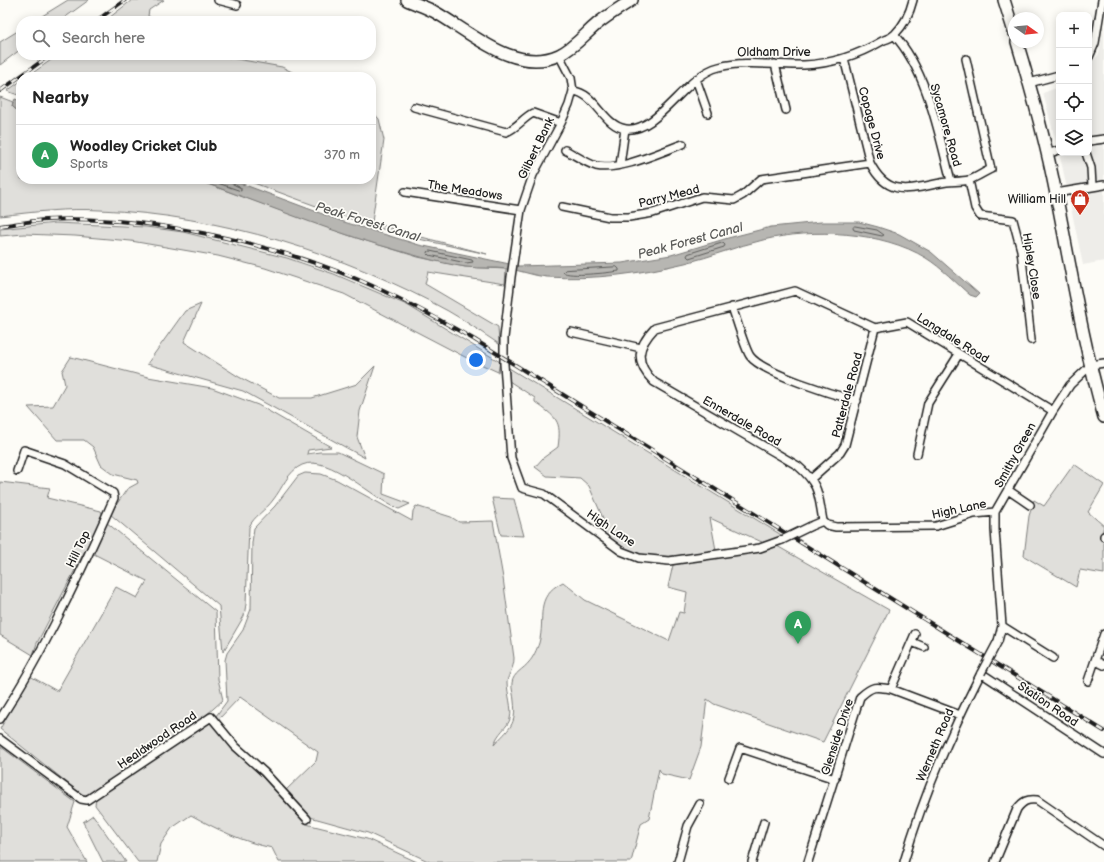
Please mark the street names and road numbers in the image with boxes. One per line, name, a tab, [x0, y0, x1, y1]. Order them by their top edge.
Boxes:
street label: Oldham Drive	[737, 45, 811, 60]
street label: Sycamore Road	[926, 82, 965, 169]
street label: Copage Drive	[855, 85, 888, 161]
street label: Gilbert Bank	[515, 115, 558, 182]
street label: The Meadows	[426, 177, 504, 204]
street label: Parry Mead	[637, 182, 701, 211]
street label: Hipley Close	[1019, 232, 1044, 300]
street label: Langdale Road	[914, 310, 992, 367]
street label: Patterdale Road	[829, 351, 866, 439]
street label: Ennerdale Road	[700, 393, 784, 450]
street label: Smithy Green	[991, 420, 1040, 490]
street label: High Lane	[930, 496, 988, 523]
street label: High Lane	[583, 507, 638, 550]
street label: Hill Top	[63, 528, 94, 570]
street label: Station Road	[1015, 679, 1081, 730]
street label: Glenside Drive	[818, 697, 857, 777]
street label: Werneth Road	[913, 706, 958, 784]
street label: Healdwood Road	[115, 708, 200, 772]

